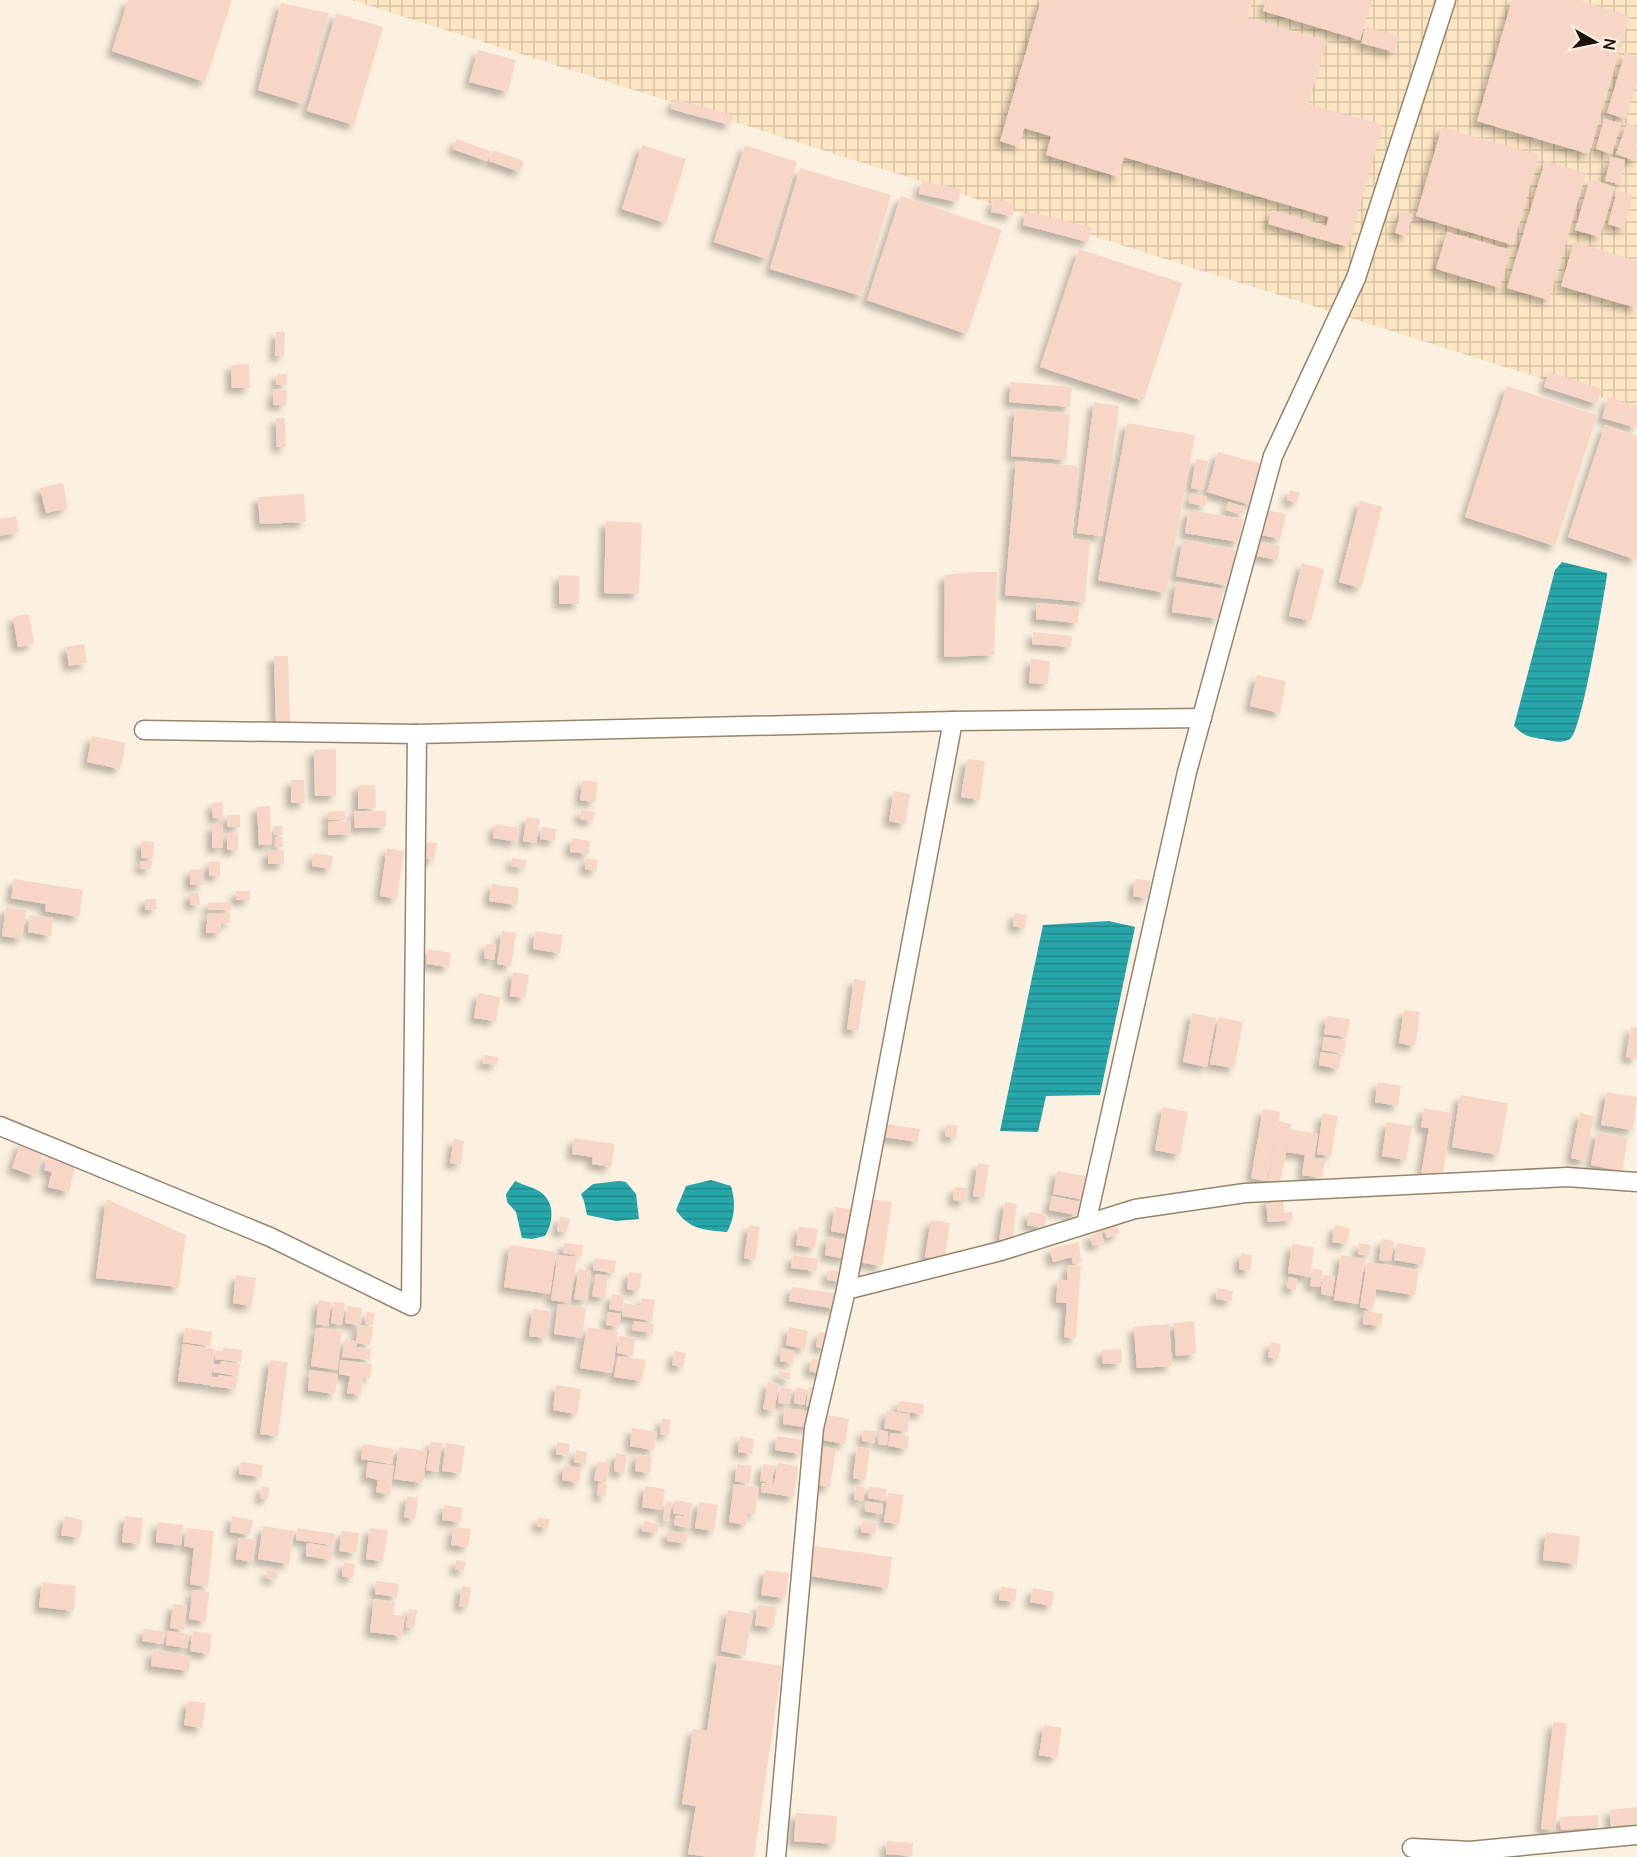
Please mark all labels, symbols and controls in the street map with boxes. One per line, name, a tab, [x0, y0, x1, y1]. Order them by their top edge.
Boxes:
north arrow	[1565, 12, 1625, 72]
text: N	[1598, 37, 1622, 52]

